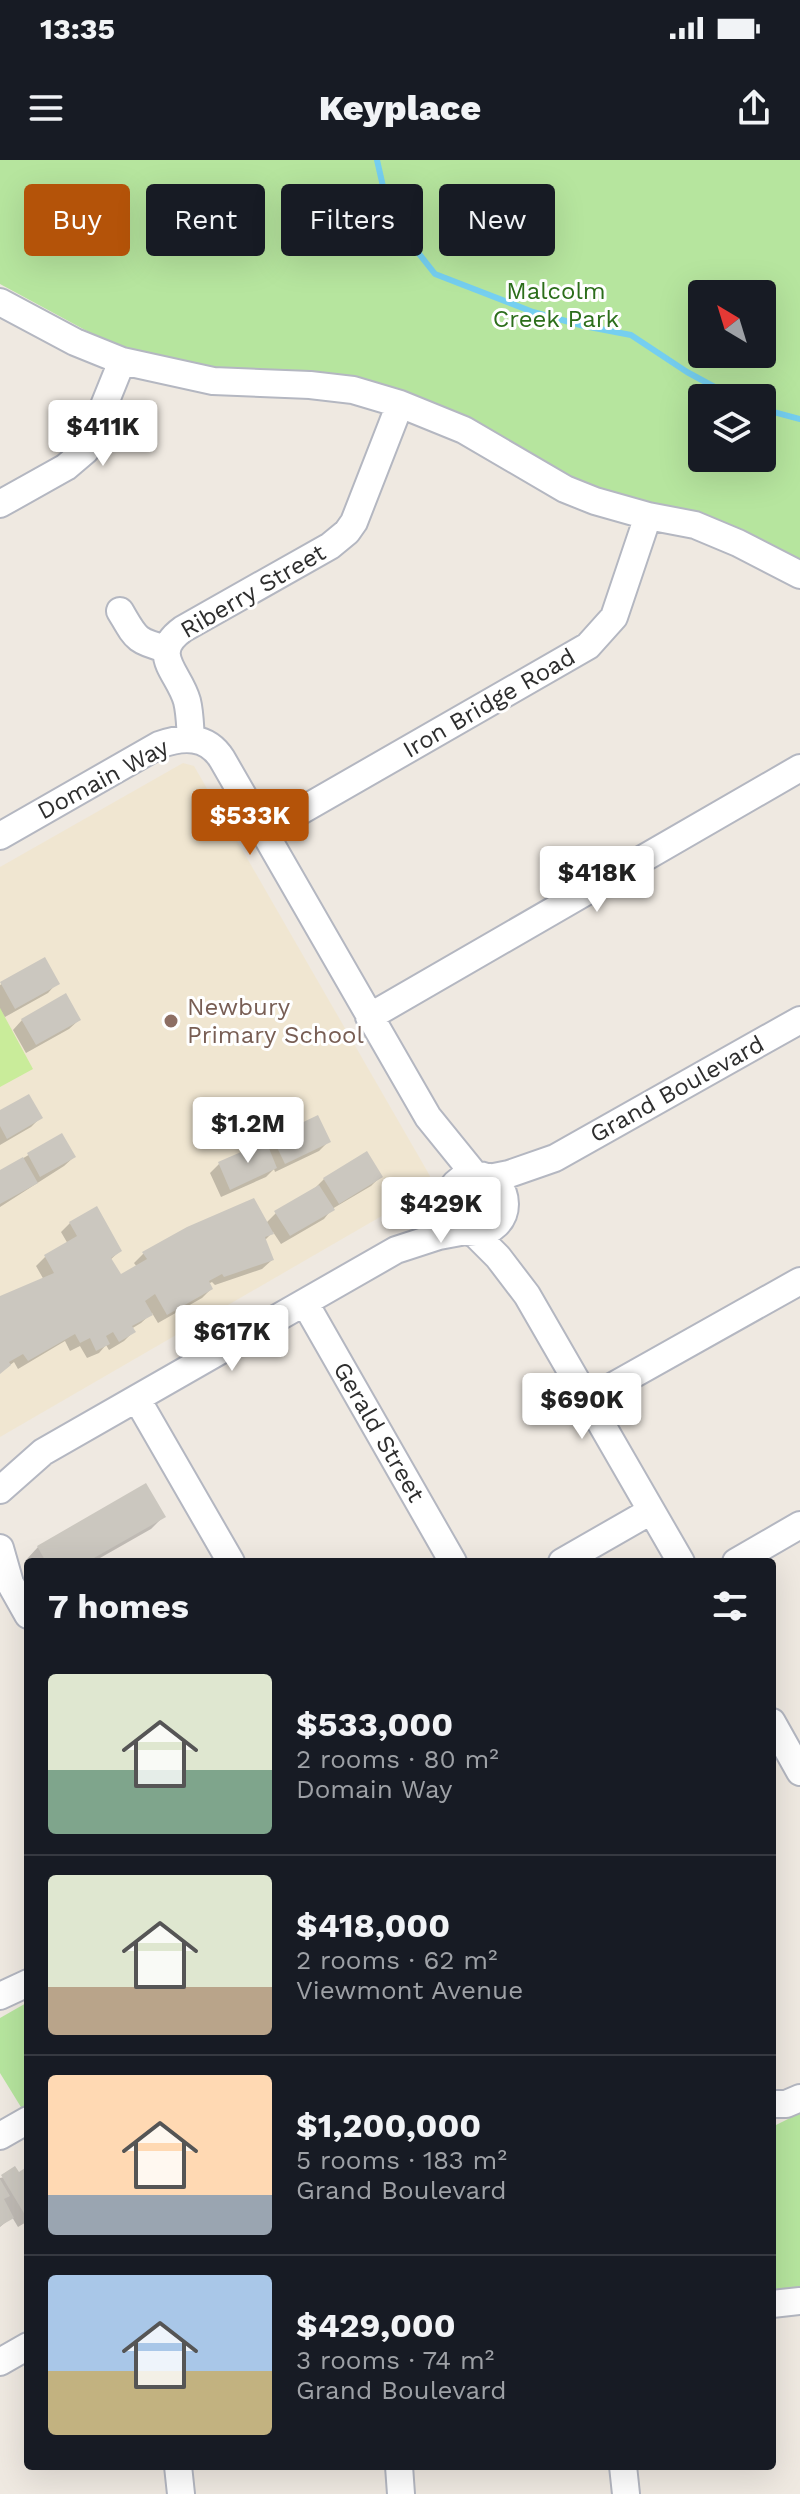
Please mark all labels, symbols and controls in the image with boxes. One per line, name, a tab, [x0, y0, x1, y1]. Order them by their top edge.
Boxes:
text: 13:35	[40, 11, 115, 46]
icon: menu	[24, 86, 68, 130]
icon: share	[732, 86, 776, 130]
text: Keyplace	[319, 87, 481, 129]
chip: Buy	[24, 184, 130, 256]
chip: Rent	[146, 184, 265, 256]
chip: Filters	[281, 184, 423, 256]
chip: New	[439, 184, 555, 256]
park label: Malcolm Creek Park	[493, 277, 620, 333]
north arrow	[688, 280, 776, 368]
map controls	[688, 280, 776, 472]
button: layers	[688, 384, 776, 472]
pin: $411K	[47, 400, 159, 468]
text: $411K	[66, 411, 140, 441]
street label: Riberry Street	[175, 538, 331, 644]
street label: Iron Bridge Road	[398, 642, 580, 764]
street label: Domain Way	[33, 732, 174, 825]
pin: $533K	[194, 789, 306, 857]
text: $533K	[210, 800, 290, 830]
pin: $418K	[541, 846, 653, 914]
text: $418K	[558, 857, 636, 887]
place label: Newbury Primary School	[187, 993, 365, 1049]
marker: Newbury Primary School	[162, 1012, 180, 1030]
street label: Grand Boulevard	[585, 1030, 769, 1148]
pin: $1.2M	[192, 1097, 304, 1165]
text: $1.2M	[211, 1108, 285, 1138]
pin: $429K	[385, 1177, 497, 1245]
text: $429K	[400, 1188, 482, 1218]
pin: $617K	[176, 1305, 288, 1373]
text: $617K	[193, 1316, 271, 1346]
street label: Gerald Street	[328, 1357, 430, 1507]
pin: $690K	[526, 1373, 638, 1441]
text: $690K	[540, 1384, 624, 1414]
icon: filters	[708, 1584, 752, 1628]
text: 7 homes	[48, 1586, 189, 1626]
text: $533,000	[296, 1704, 453, 1744]
icon: home	[112, 1706, 208, 1802]
text: 2 rooms · 80 m²	[296, 1744, 499, 1774]
text: Domain Way	[296, 1774, 452, 1804]
text: $418,000	[296, 1905, 450, 1945]
icon: home	[112, 1907, 208, 2003]
text: 2 rooms · 62 m²	[296, 1945, 498, 1975]
text: Viewmont Avenue	[296, 1975, 523, 2005]
text: $1,200,000	[296, 2105, 481, 2145]
icon: home	[112, 2107, 208, 2203]
text: 5 rooms · 183 m²	[296, 2145, 507, 2175]
text: Grand Boulevard	[296, 2175, 507, 2205]
text: $429,000	[296, 2305, 456, 2345]
icon: home	[112, 2307, 208, 2403]
text: 3 rooms · 74 m²	[296, 2345, 494, 2375]
text: Grand Boulevard	[296, 2375, 507, 2405]

